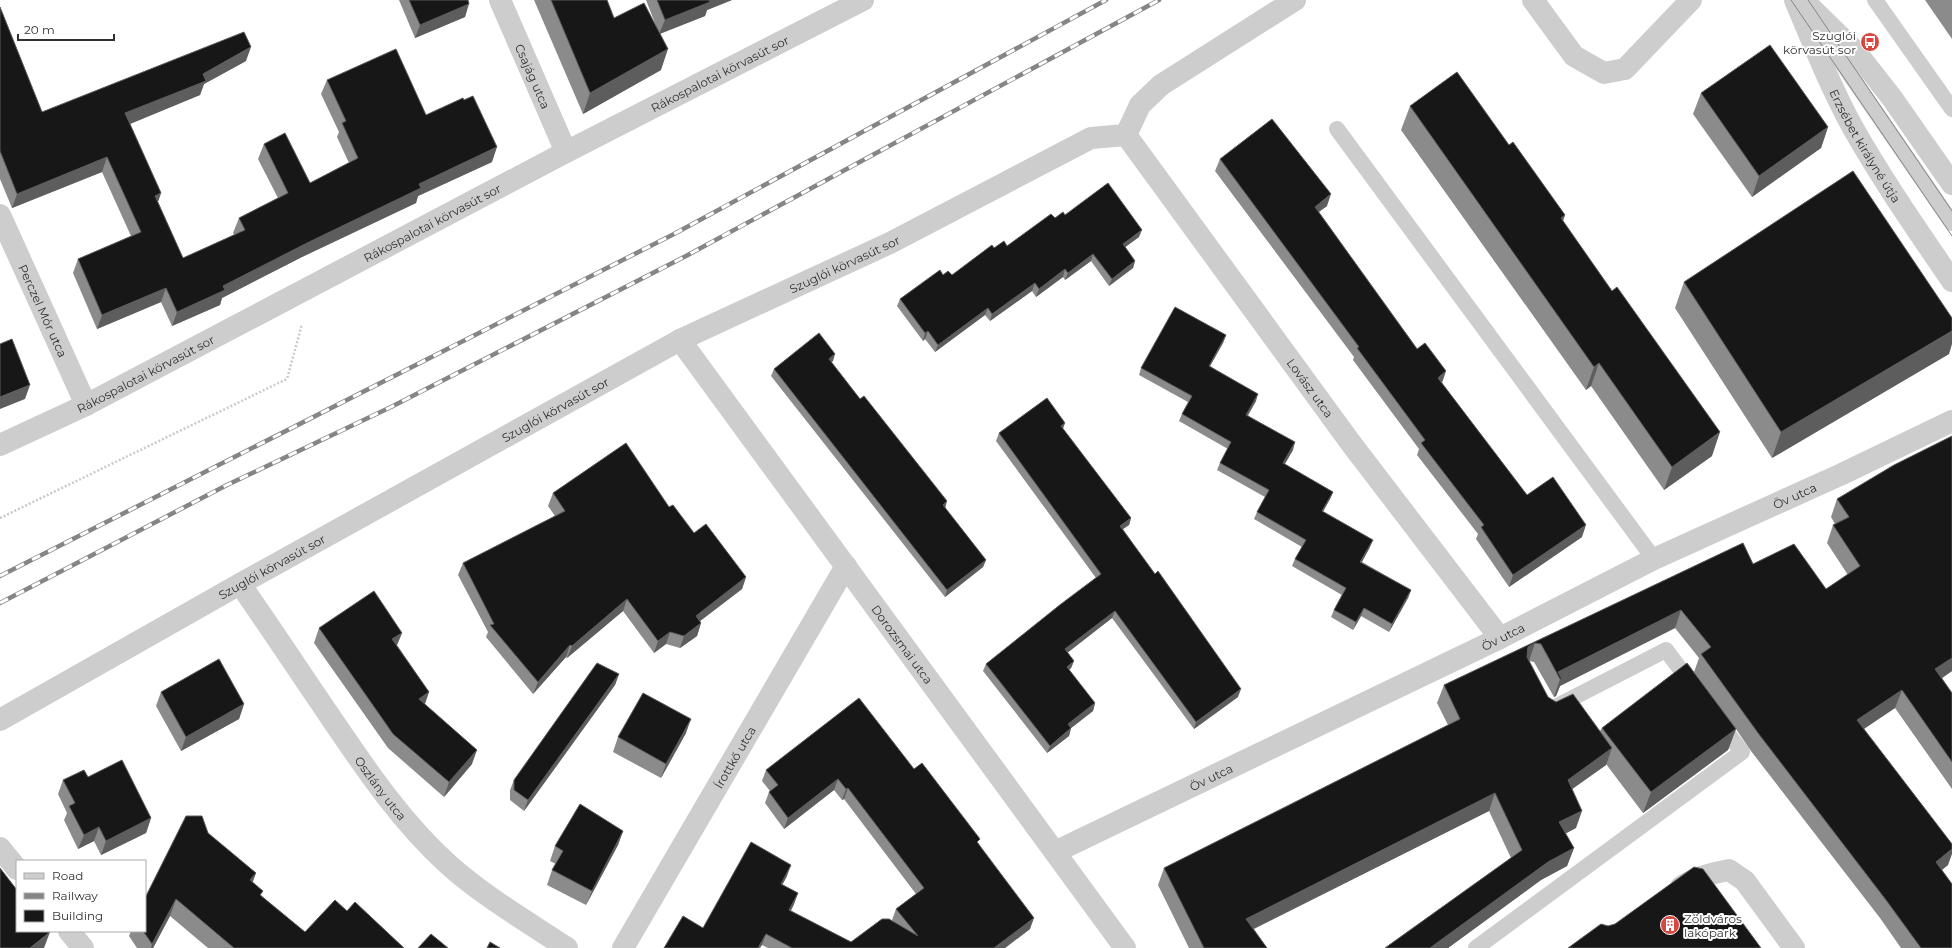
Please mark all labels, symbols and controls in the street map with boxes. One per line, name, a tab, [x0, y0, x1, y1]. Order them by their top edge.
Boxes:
scale bar	[18, 16, 114, 42]
text: 20 m	[24, 22, 55, 37]
place label: Szuglói körvasút sor	[1783, 28, 1856, 57]
bus stop icon: Szuglói körvasút sor	[1859, 31, 1881, 53]
street label: Rákospalotai körvasút sor	[648, 32, 791, 115]
street label: Csajág utca	[512, 41, 554, 111]
street label: Erzsébet királyné útja	[1827, 86, 1904, 205]
street label: Rákospalotai körvasút sor	[361, 180, 503, 265]
street label: Szuglói körvasút sor	[787, 232, 902, 296]
street label: Perczel Mór utca	[16, 262, 71, 359]
street label: Rákospalotai körvasút sor	[74, 331, 217, 416]
street label: Lovász utca	[1284, 355, 1337, 420]
street label: Szuglói körvasút sor	[499, 374, 611, 445]
street label: Öv utca	[1770, 479, 1819, 512]
street label: Szuglói körvasút sor	[216, 531, 328, 602]
street label: Dorozsmai utca	[869, 602, 937, 687]
street label: Öv utca	[1479, 619, 1527, 653]
street label: Írottkő utca	[710, 723, 758, 791]
street label: Oszlány utca	[352, 753, 410, 823]
street label: Öv utca	[1187, 760, 1235, 794]
legend	[16, 860, 146, 932]
text: Road	[52, 868, 83, 883]
text: Railway	[52, 888, 98, 903]
text: Building	[52, 908, 103, 923]
place label: Zöldváros lakópark	[1684, 911, 1742, 940]
building icon: Zöldváros lakópark	[1659, 914, 1681, 936]

